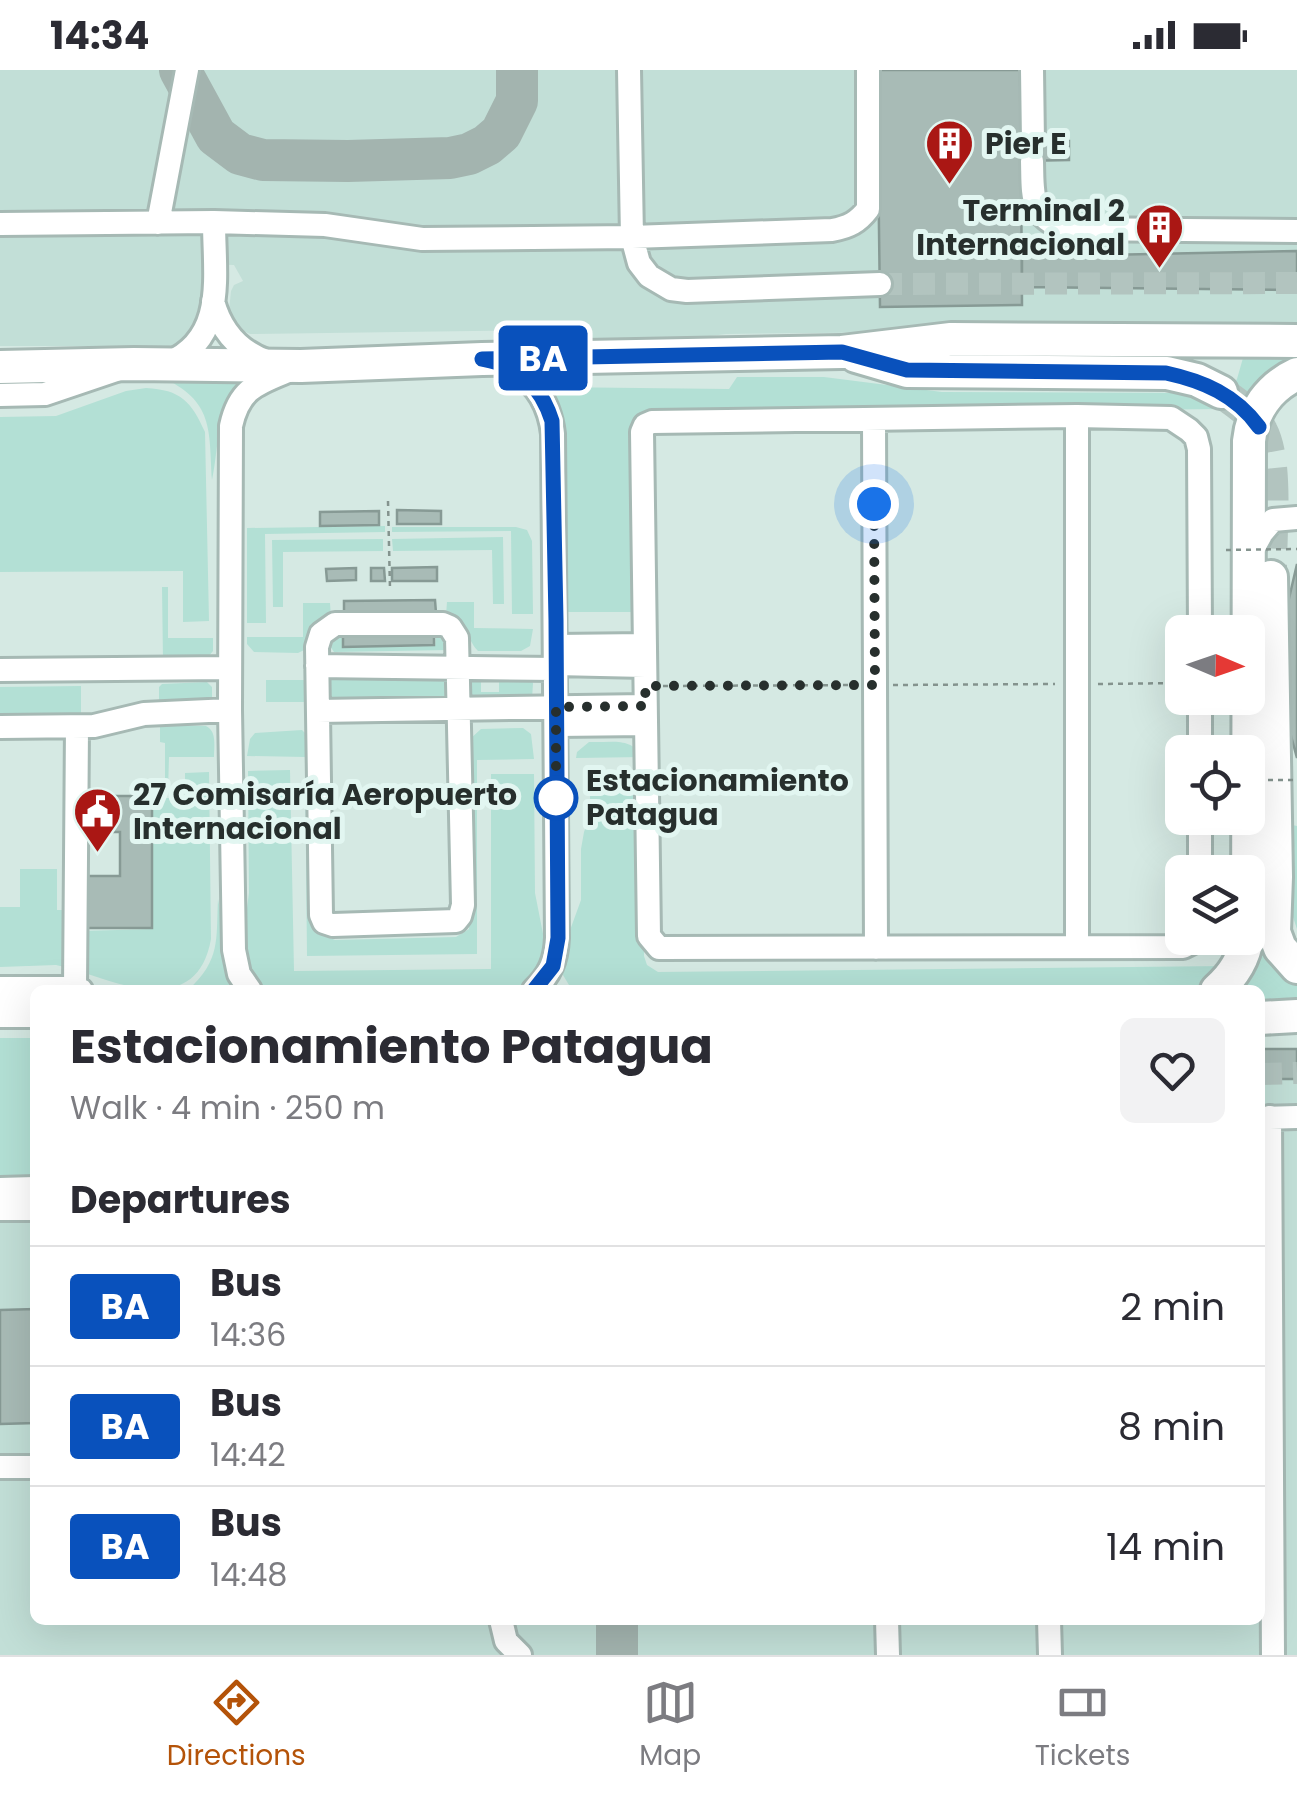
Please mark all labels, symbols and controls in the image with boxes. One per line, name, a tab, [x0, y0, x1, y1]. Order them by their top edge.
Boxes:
text: 14:34	[50, 9, 150, 62]
building icon: Pier E	[924, 118, 976, 186]
place label: Pier E	[985, 122, 1066, 165]
place label: Terminal 2 Internacional	[916, 189, 1125, 266]
building icon: Terminal 2 Internacional	[1134, 202, 1186, 270]
line badge: BA	[498, 326, 588, 390]
text: BA	[519, 334, 567, 383]
your location	[849, 479, 899, 529]
north arrow	[1165, 615, 1265, 715]
map controls	[1165, 615, 1265, 955]
button: locate	[1165, 735, 1265, 835]
place label: Estacionamiento Patagua	[586, 759, 849, 836]
place label: 27 Comisaría Aeropuerto Internacional	[133, 773, 517, 850]
marker: Estacionamiento Patagua	[535, 777, 577, 819]
public building icon: 27 Comisaría Aeropuerto Internacional	[72, 786, 124, 854]
button: layers	[1165, 855, 1265, 955]
text: Estacionamiento Patagua	[70, 1013, 713, 1080]
button: heart	[1120, 1018, 1225, 1123]
text: Walk · 4 min · 250 m	[70, 1085, 385, 1130]
text: Departures	[70, 1173, 291, 1226]
text: Bus	[210, 1256, 282, 1309]
text: 2 min	[1120, 1280, 1225, 1333]
text: BA	[101, 1282, 149, 1331]
text: 14:36	[210, 1312, 286, 1357]
text: Bus	[210, 1376, 282, 1429]
text: 8 min	[1118, 1400, 1225, 1453]
text: BA	[101, 1402, 149, 1451]
text: 14:42	[210, 1432, 286, 1477]
text: Bus	[210, 1496, 282, 1549]
text: 14 min	[1106, 1520, 1225, 1573]
text: BA	[101, 1522, 149, 1571]
text: 14:48	[210, 1552, 288, 1597]
tab: Directions	[167, 1675, 306, 1777]
tab: Map	[639, 1675, 701, 1777]
tab: Tickets	[1035, 1675, 1130, 1777]

